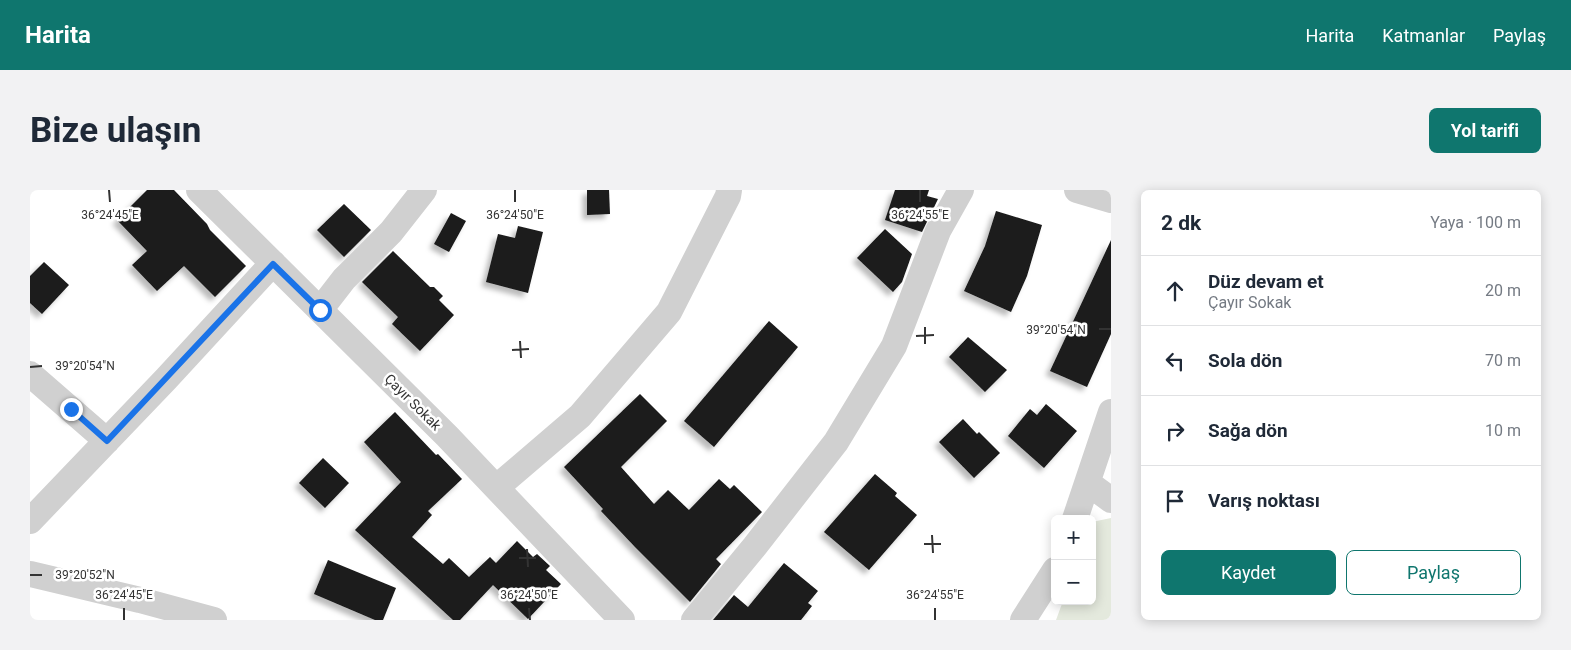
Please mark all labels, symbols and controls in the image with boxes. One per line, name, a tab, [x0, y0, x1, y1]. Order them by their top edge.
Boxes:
text: Harita	[25, 21, 91, 49]
text: Harita	[1306, 25, 1354, 46]
text: Katmanlar	[1382, 25, 1465, 46]
text: Paylaş	[1493, 25, 1546, 46]
button: Yol tarifi	[1429, 108, 1541, 153]
text: Bize ulaşın	[30, 110, 201, 151]
text: 36°24'45"E	[81, 208, 139, 222]
text: 36°24'50"E	[486, 208, 544, 222]
text: 36°24'55"E	[891, 208, 949, 222]
text: 2 dk	[1161, 211, 1201, 235]
text: Yaya · 100 m	[1430, 213, 1521, 232]
text: Düz devam et	[1208, 270, 1324, 293]
icon: ahead	[1161, 277, 1189, 305]
text: 20 m	[1485, 281, 1521, 300]
text: Çayır Sokak	[1208, 293, 1291, 312]
route start	[309, 299, 332, 322]
text: 39°20'54"N	[1026, 323, 1086, 337]
icon: left	[1161, 347, 1189, 375]
text: Sola dön	[1208, 349, 1282, 372]
text: 70 m	[1485, 351, 1521, 370]
text: 39°20'54"N	[55, 359, 115, 373]
street label: Çayır Sokak	[382, 371, 445, 434]
route end	[60, 398, 83, 421]
icon: right	[1161, 417, 1189, 445]
text: Sağa dön	[1208, 419, 1288, 442]
text: 10 m	[1485, 421, 1521, 440]
icon: arrive	[1161, 487, 1189, 515]
text: Varış noktası	[1208, 489, 1320, 512]
map controls	[1051, 515, 1096, 605]
button: +	[1051, 515, 1096, 560]
button: Kaydet	[1161, 550, 1336, 595]
button: Paylaş	[1346, 550, 1521, 595]
button: −	[1051, 560, 1096, 605]
text: 39°20'52"N	[55, 568, 115, 582]
text: 36°24'45"E	[95, 588, 153, 602]
text: 36°24'50"E	[500, 588, 558, 602]
text: 36°24'55"E	[906, 588, 964, 602]

